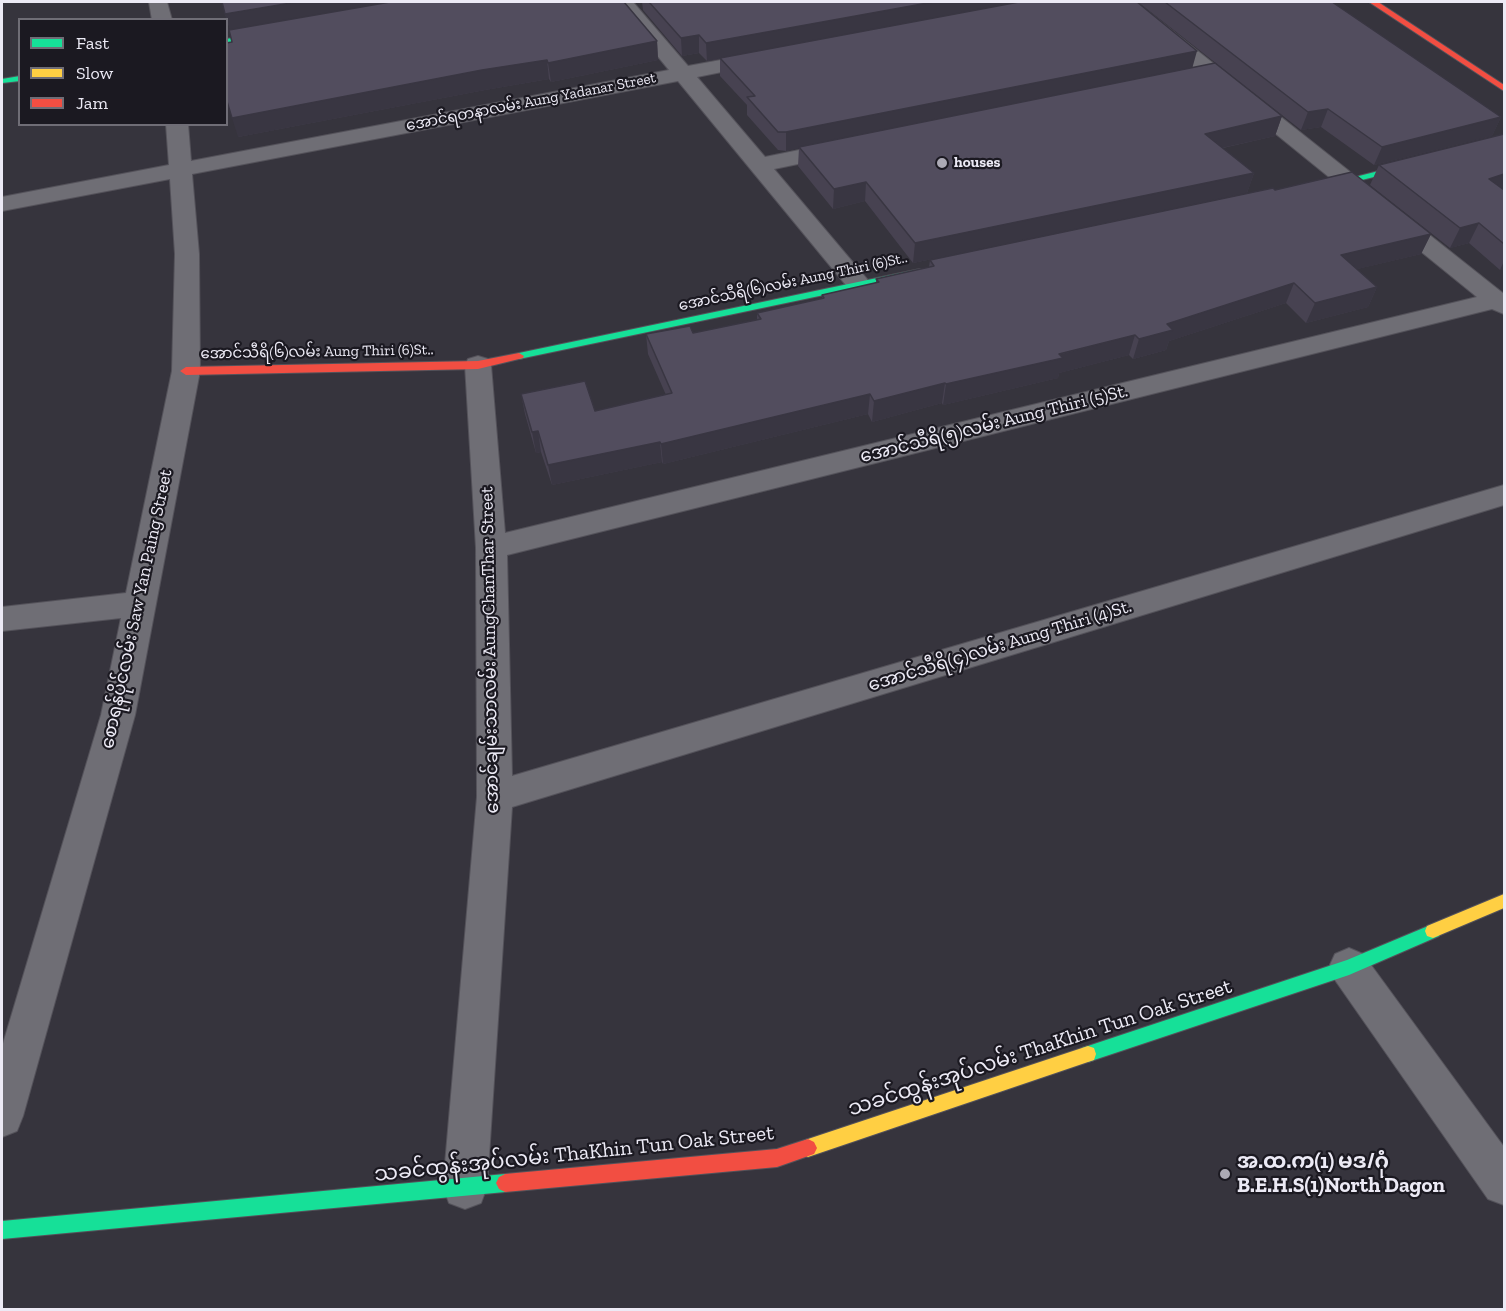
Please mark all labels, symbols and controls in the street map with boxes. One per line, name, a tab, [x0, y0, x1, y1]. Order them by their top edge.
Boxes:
legend	[18, 18, 228, 126]
text: Fast	[76, 32, 109, 54]
text: Slow	[76, 62, 113, 84]
street label: အောင်ရတနာလမ်း Aung Yadanar Street	[405, 69, 657, 135]
text: Jam	[76, 92, 108, 114]
place label: houses	[954, 154, 1000, 172]
marker: houses	[935, 156, 949, 170]
street label: အောင်သီရိ(၆)လမ်း Aung Thiri (6)St..	[677, 249, 909, 315]
street label: အောင်သီရိ(၆)လမ်း Aung Thiri (6)St..	[200, 341, 434, 363]
street label: အောင်သီရိ(၅)လမ်း Aung Thiri (5)St.	[858, 380, 1130, 468]
street label: စောရန်ပိုင်လမ်း Saw Yan Paing Street	[97, 467, 177, 751]
street label: အောင်ချမ်းသာလမ်း AungChanThar Street	[476, 486, 504, 814]
street label: အောင်သီရိ(၄)လမ်း Aung Thiri (4)St.	[866, 596, 1134, 696]
street label: သခင်ထွန်းအုပ်လမ်း ThaKhin Tun Oak Street	[845, 974, 1235, 1122]
street label: သခင်ထွန်းအုပ်လမ်း ThaKhin Tun Oak Street	[373, 1120, 775, 1188]
place label: အ.ထ.က(1) မဒ/ဂုံ B.E.H.S(1)North Dagon	[1237, 1149, 1445, 1199]
marker: အ.ထ.က(1) မဒ/ဂုံ B.E.H.S(1)North Dagon	[1218, 1167, 1232, 1181]

